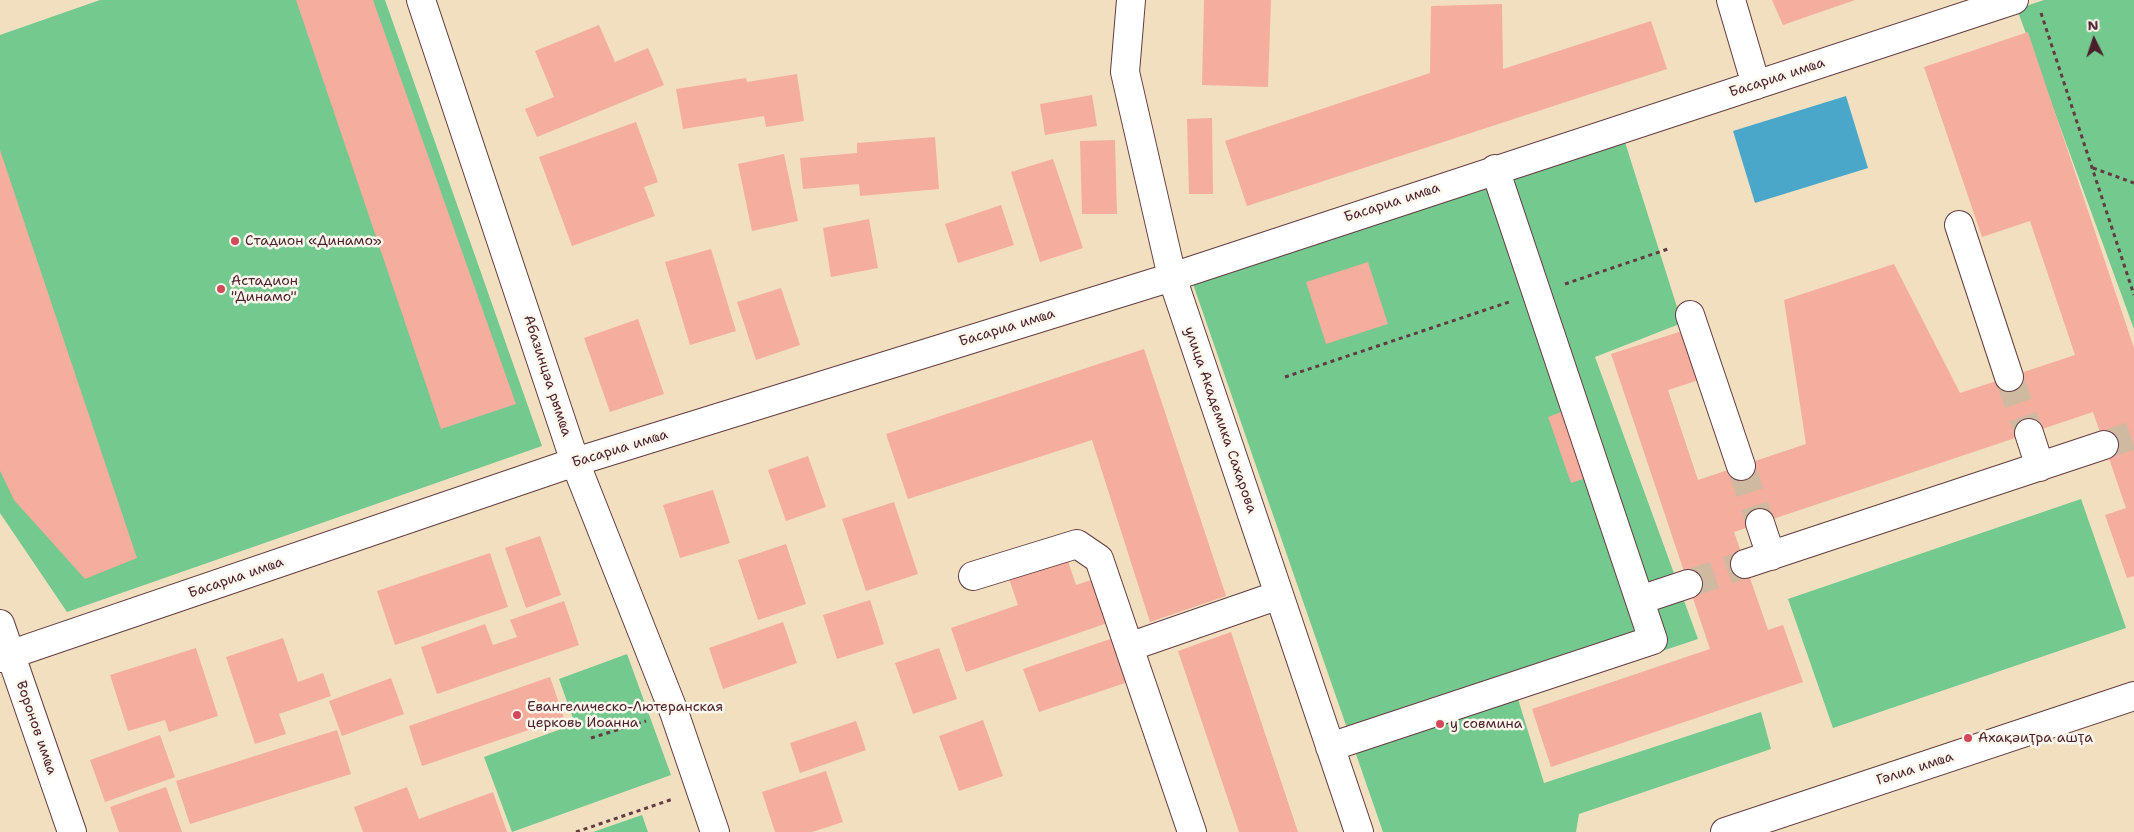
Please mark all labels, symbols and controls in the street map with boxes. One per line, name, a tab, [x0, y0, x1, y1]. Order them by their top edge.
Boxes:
north arrow	[2069, 15, 2119, 65]
text: N	[2087, 16, 2099, 34]
street label: Басариа имҩа	[1727, 55, 1827, 101]
street label: Басариа имҩа	[1342, 180, 1442, 226]
place label: Cтадион «Динамо»	[245, 233, 382, 249]
marker: Cтадион «Динамо»	[229, 235, 241, 247]
place label: Астадион "Динамо"	[231, 273, 298, 306]
marker: Астадион "Динамо"	[215, 283, 227, 295]
street label: Басариа имҩа	[957, 305, 1057, 351]
street label: Абазинцәа рымҩа	[519, 313, 575, 439]
street label: улица Академика Сахарова	[1180, 324, 1260, 516]
street label: Басариа имҩа	[570, 426, 670, 472]
street label: Басариа имҩа	[186, 554, 286, 602]
street label: Воронов имҩа	[12, 679, 60, 777]
place label: Евангелическо-Лютеранская церковь Иоанна	[527, 699, 723, 732]
marker: Евангелическо-Лютеранская церковь Иоанна	[511, 709, 523, 721]
place label: у совмина	[1450, 716, 1522, 732]
marker: у совмина	[1434, 718, 1446, 730]
place label: Ахақәиҭра ашҭа	[1978, 730, 2093, 746]
marker: Ахақәиҭра ашҭа	[1962, 732, 1974, 744]
street label: Гәлиа имҩа	[1874, 749, 1956, 789]

